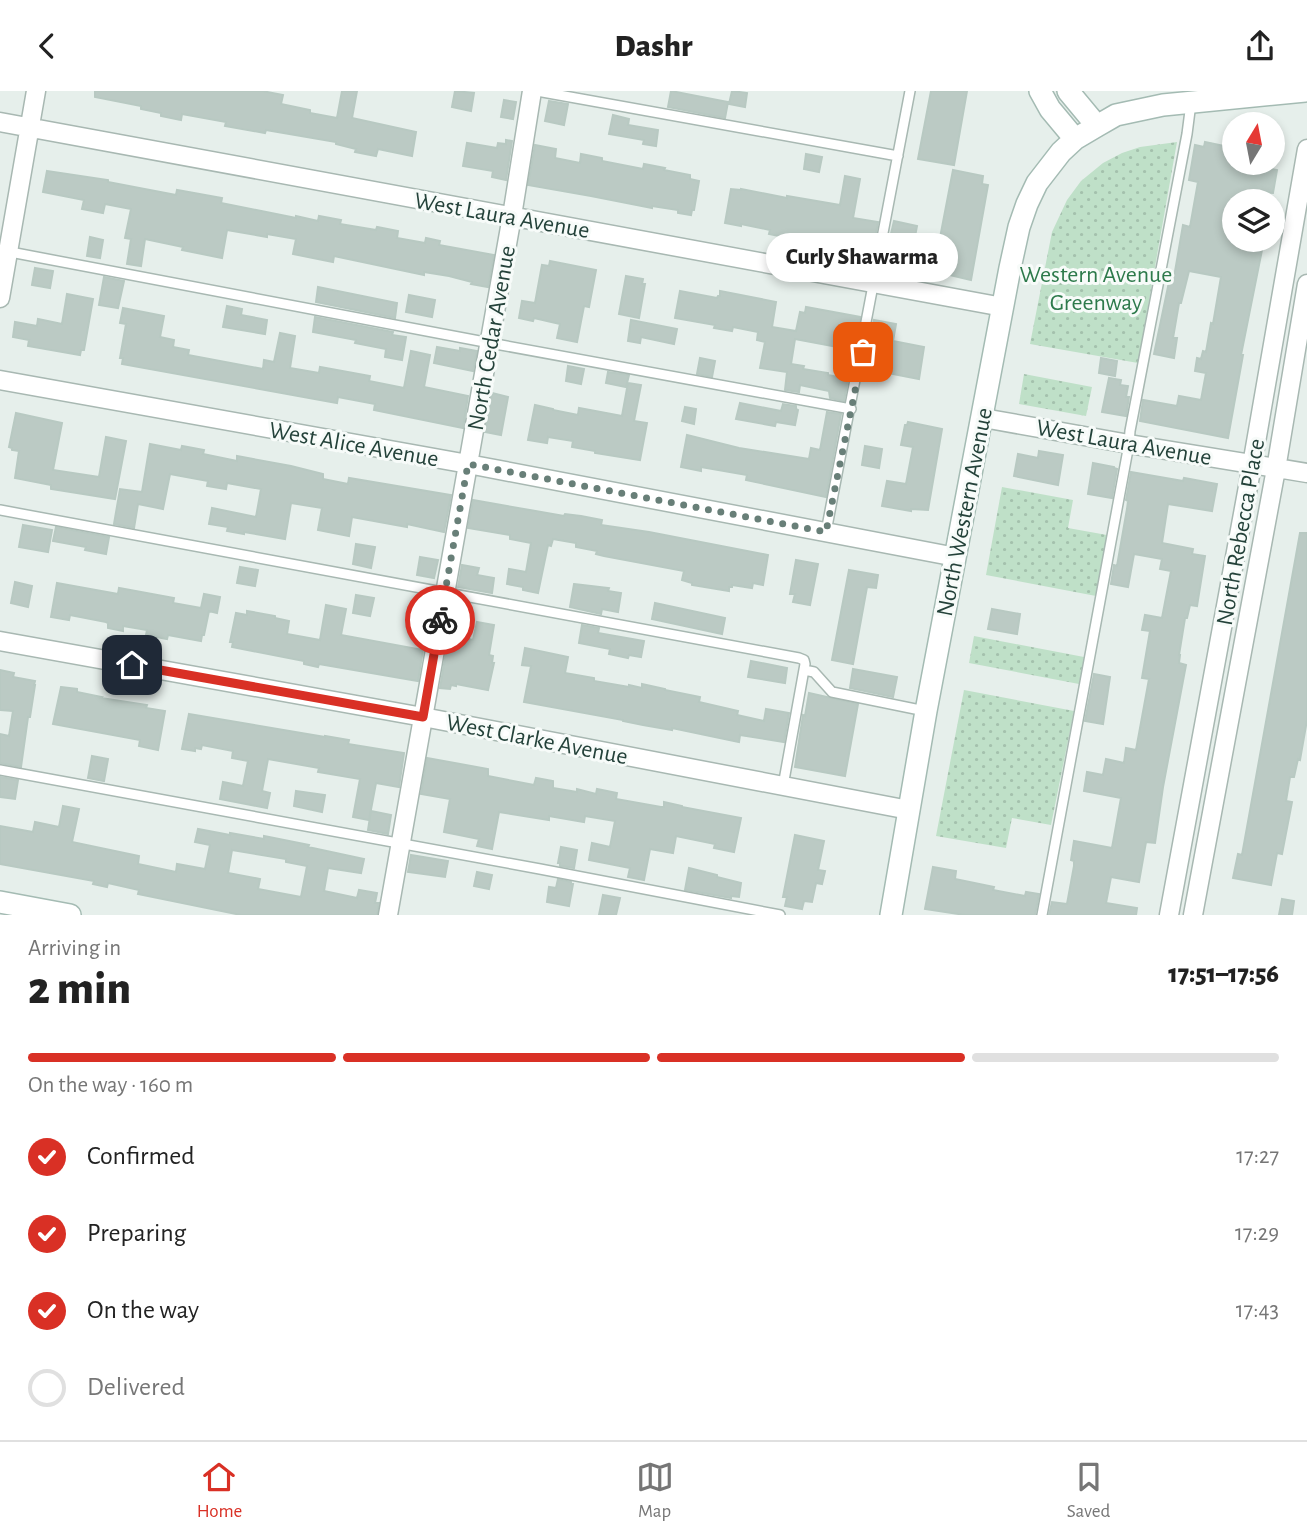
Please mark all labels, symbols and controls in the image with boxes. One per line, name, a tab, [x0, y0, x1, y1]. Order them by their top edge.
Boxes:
icon: back	[28, 27, 66, 65]
icon: share	[1241, 27, 1279, 65]
text: Dashr	[615, 30, 692, 62]
north arrow	[1222, 112, 1284, 175]
map controls	[1222, 112, 1285, 252]
street label: West Laura Avenue	[412, 189, 591, 243]
button: layers	[1222, 189, 1285, 252]
callout: Curly Shawarma	[767, 233, 959, 282]
street label: North Cedar Avenue	[464, 244, 520, 432]
text: Curly Shawarma	[786, 246, 938, 269]
park label: Western Avenue Greenway	[1020, 263, 1172, 315]
pin	[833, 322, 893, 382]
icon: bag	[844, 333, 882, 371]
street label: North Western Avenue	[933, 406, 997, 619]
street label: West Laura Avenue	[1034, 416, 1213, 470]
street label: West Alice Avenue	[267, 418, 440, 472]
street label: North Rebecca Place	[1213, 437, 1269, 627]
courier	[405, 585, 475, 655]
icon: bike	[421, 601, 459, 639]
pin	[102, 635, 162, 695]
icon: home	[113, 646, 151, 684]
street label: West Clarke Avenue	[444, 711, 630, 769]
text: Arriving in	[28, 937, 121, 960]
text: 17:51–17:56	[1168, 961, 1279, 987]
text: 2 min	[28, 966, 131, 1012]
text: On the way · 160 m	[28, 1074, 193, 1097]
icon: check	[28, 1138, 66, 1176]
text: Confirmed	[87, 1143, 195, 1169]
text: 17:27	[1236, 1145, 1279, 1168]
icon: check	[28, 1215, 66, 1253]
text: Preparing	[87, 1220, 186, 1246]
text: 17:29	[1235, 1222, 1279, 1245]
icon: check	[28, 1292, 66, 1330]
text: On the way	[87, 1297, 199, 1323]
text: 17:43	[1236, 1299, 1279, 1322]
text: Delivered	[87, 1374, 185, 1400]
tab: Home	[197, 1458, 242, 1523]
tab: Map	[636, 1458, 674, 1523]
tab: Saved	[1067, 1458, 1110, 1523]

